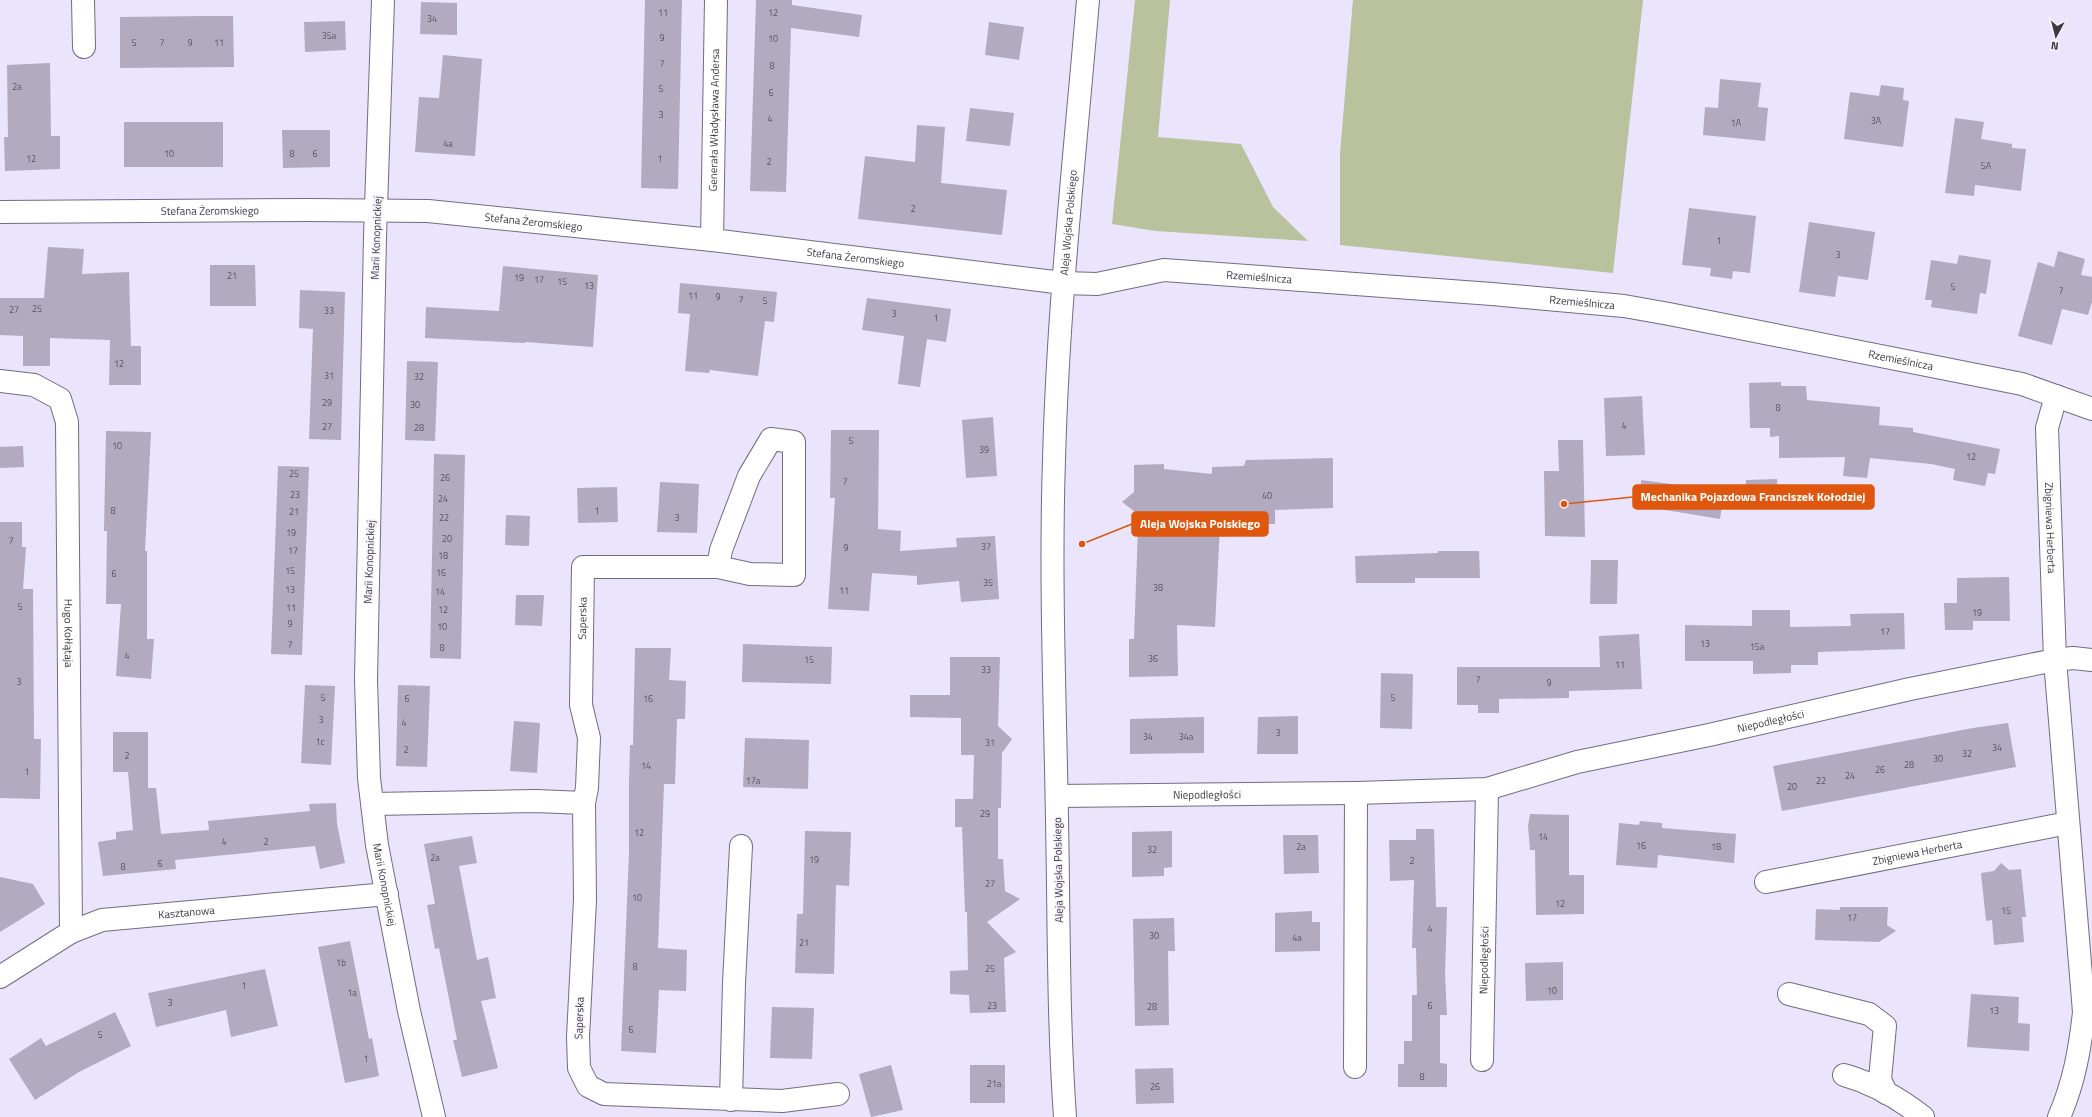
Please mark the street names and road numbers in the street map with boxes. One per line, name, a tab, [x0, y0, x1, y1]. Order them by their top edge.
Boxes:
street label: Generała Władysława Andersa	[705, 48, 723, 192]
street label: Aleja Wojska Polskiego	[1056, 169, 1081, 276]
street label: Marii Konopnickiej	[367, 196, 385, 280]
street label: Stefana Żeromskiego	[161, 202, 259, 219]
street label: Stefana Żeromskiego	[484, 209, 583, 235]
street label: Stefana Żeromskiego	[806, 244, 905, 272]
street label: Rzemieślnicza	[1226, 267, 1293, 287]
street label: Rzemieślnicza	[1549, 291, 1616, 313]
street label: Rzemieślnicza	[1867, 346, 1935, 374]
street label: Zbigniewa Herberta	[2041, 482, 2060, 574]
street label: Marii Konopnickiej	[360, 520, 378, 604]
street label: Saperska	[574, 596, 591, 640]
street label: Hugo Kołłątaja	[60, 599, 77, 668]
street label: Niepodległości	[1736, 705, 1806, 736]
street label: Niepodległości	[1173, 786, 1241, 803]
street label: Aleja Wojska Polskiego	[1049, 817, 1067, 923]
street label: Zbigniewa Herberta	[1871, 836, 1964, 869]
street label: Marii Konopnickiej	[369, 842, 400, 927]
street label: Kasztanowa	[157, 902, 216, 923]
street label: Niepodległości	[1475, 926, 1492, 994]
street label: Saperska	[570, 996, 588, 1040]

